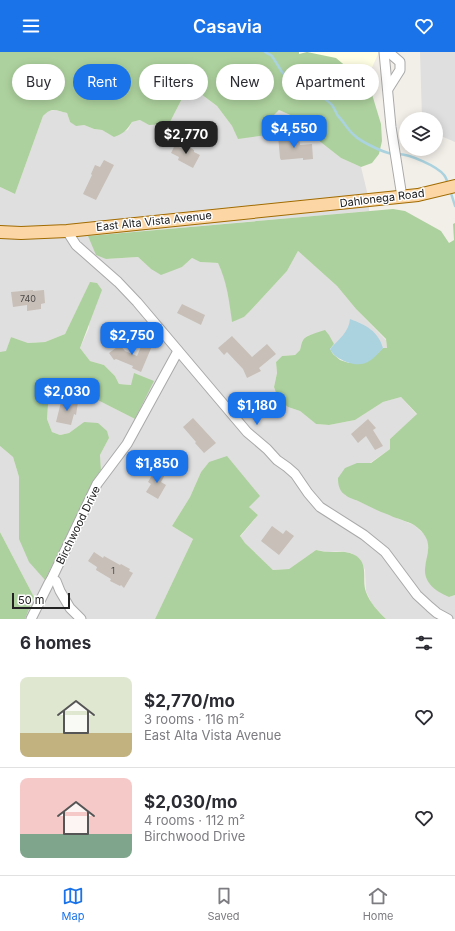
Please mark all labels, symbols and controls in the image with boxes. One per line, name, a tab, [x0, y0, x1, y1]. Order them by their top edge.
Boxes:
icon: menu	[20, 15, 42, 37]
icon: heart	[413, 15, 435, 37]
text: Casavia	[193, 16, 262, 37]
chip: Buy	[12, 64, 65, 100]
chip: Rent	[73, 64, 131, 100]
chip: Filters	[139, 64, 208, 100]
chip: New	[216, 64, 274, 100]
chip: Apartment	[282, 64, 379, 100]
map controls	[399, 112, 443, 156]
button: layers	[399, 112, 443, 156]
pin: $4,550	[261, 115, 327, 149]
text: $4,550	[271, 120, 317, 136]
pin: $2,770	[153, 121, 219, 155]
text: $2,770	[164, 126, 208, 142]
street label: Dahlonega Road	[339, 186, 425, 210]
street label: East Alta Vista Avenue	[95, 208, 213, 234]
house number: 740	[20, 293, 36, 304]
pin: $2,750	[99, 322, 165, 356]
text: $2,750	[109, 327, 155, 343]
pin: $2,030	[34, 378, 100, 412]
text: $2,030	[44, 383, 90, 399]
pin: $1,180	[224, 392, 290, 426]
text: $1,180	[237, 397, 277, 413]
pin: $1,850	[124, 450, 190, 484]
text: $1,850	[135, 455, 179, 471]
street label: Birchwood Drive	[53, 483, 103, 567]
house number: 1	[111, 565, 115, 576]
scale bar	[12, 591, 70, 610]
text: 50 m	[18, 593, 44, 607]
icon: filters	[413, 632, 435, 654]
text: 6 homes	[20, 633, 91, 653]
text: $2,770/mo	[144, 691, 235, 711]
icon: home	[52, 693, 100, 741]
icon: heart	[413, 706, 435, 728]
text: 3 rooms · 116 m²	[144, 711, 245, 727]
text: East Alta Vista Avenue	[144, 727, 281, 743]
text: $2,030/mo	[144, 792, 237, 812]
icon: home	[52, 794, 100, 842]
icon: heart	[413, 807, 435, 829]
text: 4 rooms · 112 m²	[144, 812, 245, 828]
text: Birchwood Drive	[144, 828, 245, 844]
tab: Map	[62, 885, 84, 923]
tab: Saved	[207, 885, 240, 923]
tab: Home	[363, 885, 393, 923]

